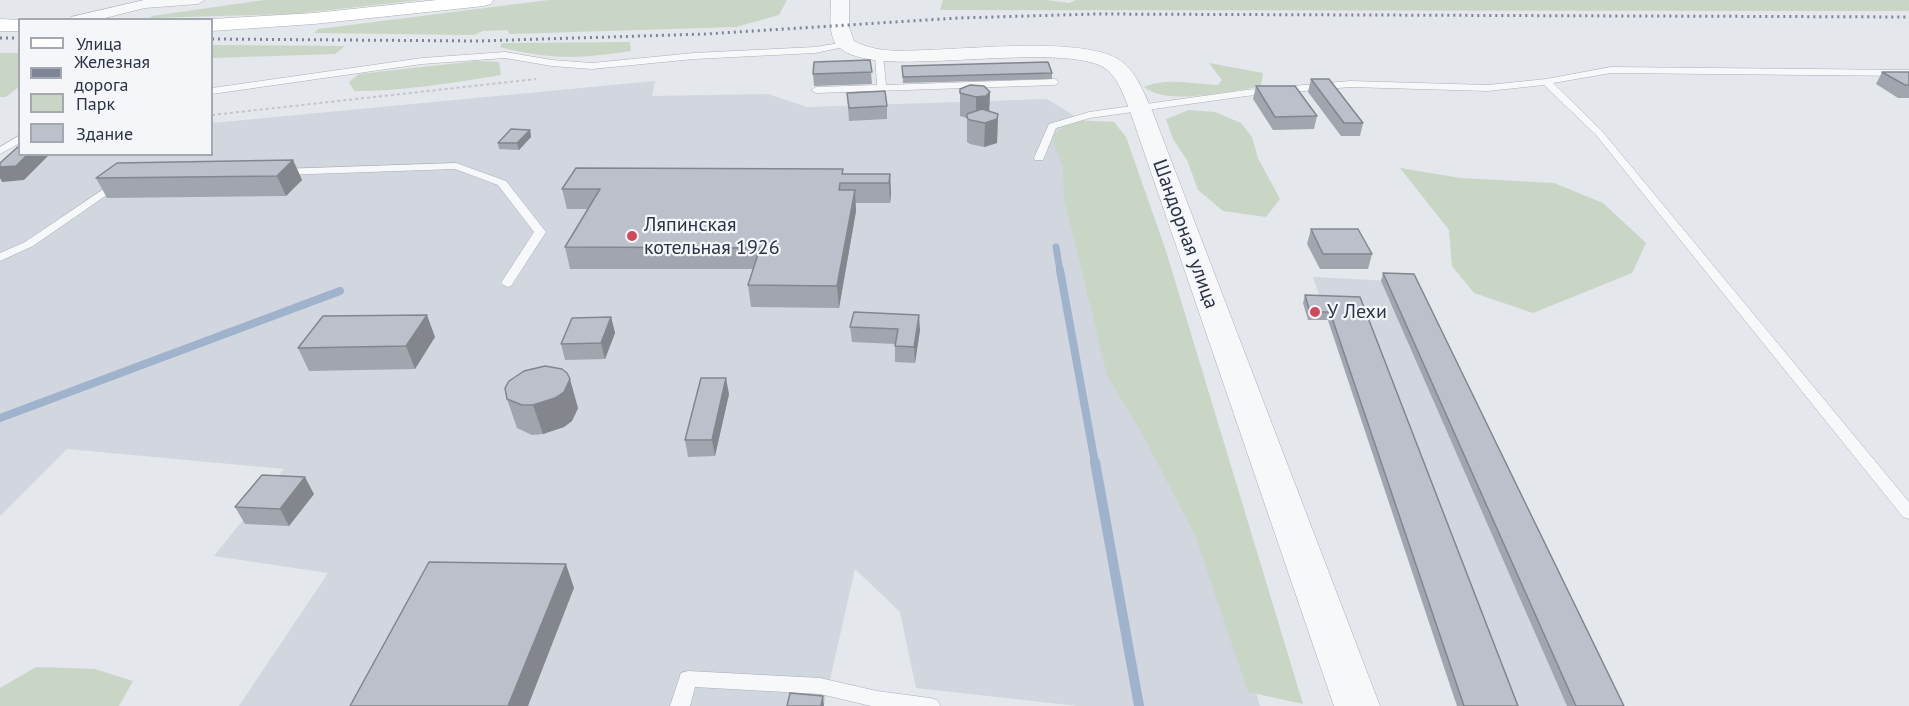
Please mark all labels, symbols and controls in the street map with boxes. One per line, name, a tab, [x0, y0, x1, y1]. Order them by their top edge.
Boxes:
legend	[18, 18, 213, 156]
text: Улица	[76, 32, 122, 55]
text: Железная дорога	[74, 50, 150, 96]
text: Парк	[76, 92, 115, 115]
text: Здание	[76, 122, 133, 145]
street label: Шандорная улица	[1147, 156, 1223, 312]
place label: Ляпинская котельная 1926	[644, 213, 780, 260]
marker: Ляпинская котельная 1926	[625, 229, 639, 243]
place label: У Лехи	[1327, 300, 1387, 324]
marker: У Лехи	[1308, 305, 1322, 319]

